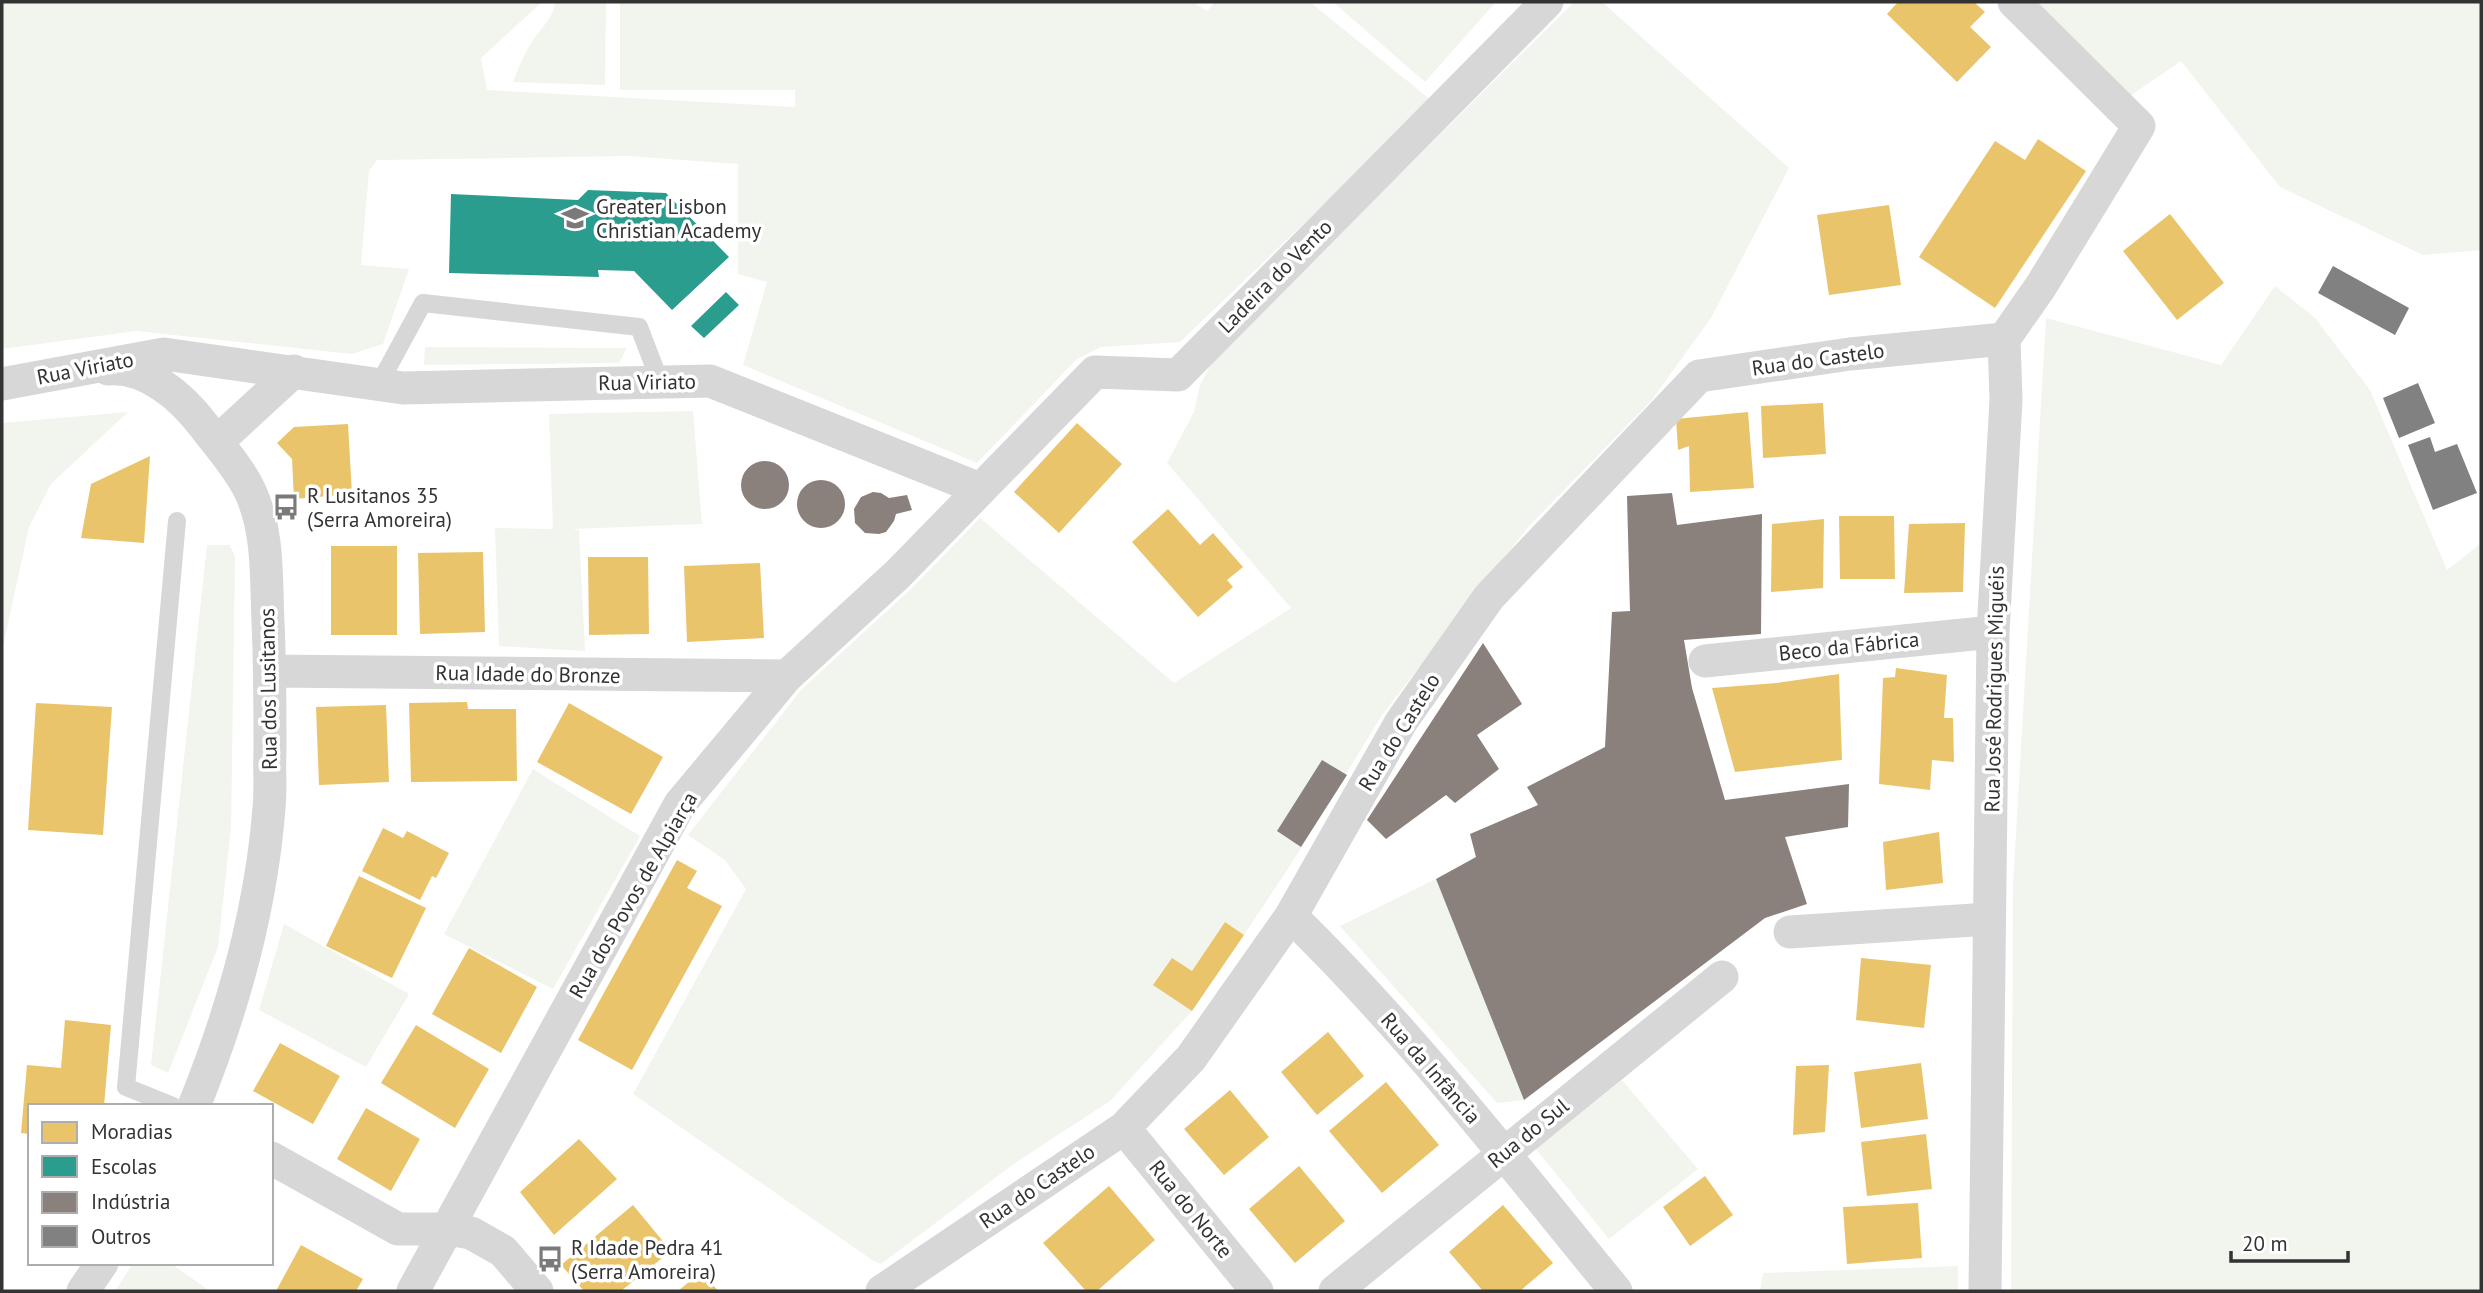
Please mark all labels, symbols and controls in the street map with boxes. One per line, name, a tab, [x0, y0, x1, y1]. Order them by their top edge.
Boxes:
place label: Greater Lisbon Christian Academy	[596, 193, 762, 244]
school or university icon: Greater Lisbon Christian Academy	[560, 203, 590, 233]
street label: Ladeira do Vento	[1212, 213, 1338, 339]
street label: Rua do Castelo	[1750, 336, 1886, 382]
street label: Rua Viriato	[34, 345, 136, 391]
street label: Rua Viriato	[598, 368, 696, 396]
place label: R Lusitanos 35 (Serra Amoreira)	[307, 482, 452, 533]
bus stop icon: R Lusitanos 35 (Serra Amoreira)	[271, 492, 301, 522]
street label: Rua José Rodrigues Miguéis	[1978, 565, 2010, 813]
street label: Rua dos Lusitanos	[253, 608, 283, 770]
street label: Beco da Fábrica	[1777, 625, 1921, 667]
street label: Rua Idade do Bronze	[435, 659, 621, 689]
street label: Rua do Castelo	[1352, 668, 1446, 796]
street label: Rua dos Povos de Alpiarça	[563, 787, 703, 1003]
street label: Rua da Infância	[1375, 1007, 1487, 1129]
street label: Rua do Sul	[1482, 1092, 1574, 1174]
legend	[28, 1104, 273, 1265]
text: Moradias	[91, 1118, 173, 1145]
street label: Rua do Castelo	[974, 1137, 1100, 1235]
text: Escolas	[91, 1153, 157, 1180]
street label: Rua do Norte	[1143, 1154, 1239, 1264]
text: Indústria	[91, 1188, 170, 1215]
scale bar	[2231, 1220, 2348, 1264]
text: Outros	[91, 1223, 151, 1250]
text: 20 m	[2242, 1230, 2288, 1257]
place label: R Idade Pedra 41 (Serra Amoreira)	[571, 1234, 724, 1285]
bus stop icon: R Idade Pedra 41 (Serra Amoreira)	[535, 1244, 565, 1274]

